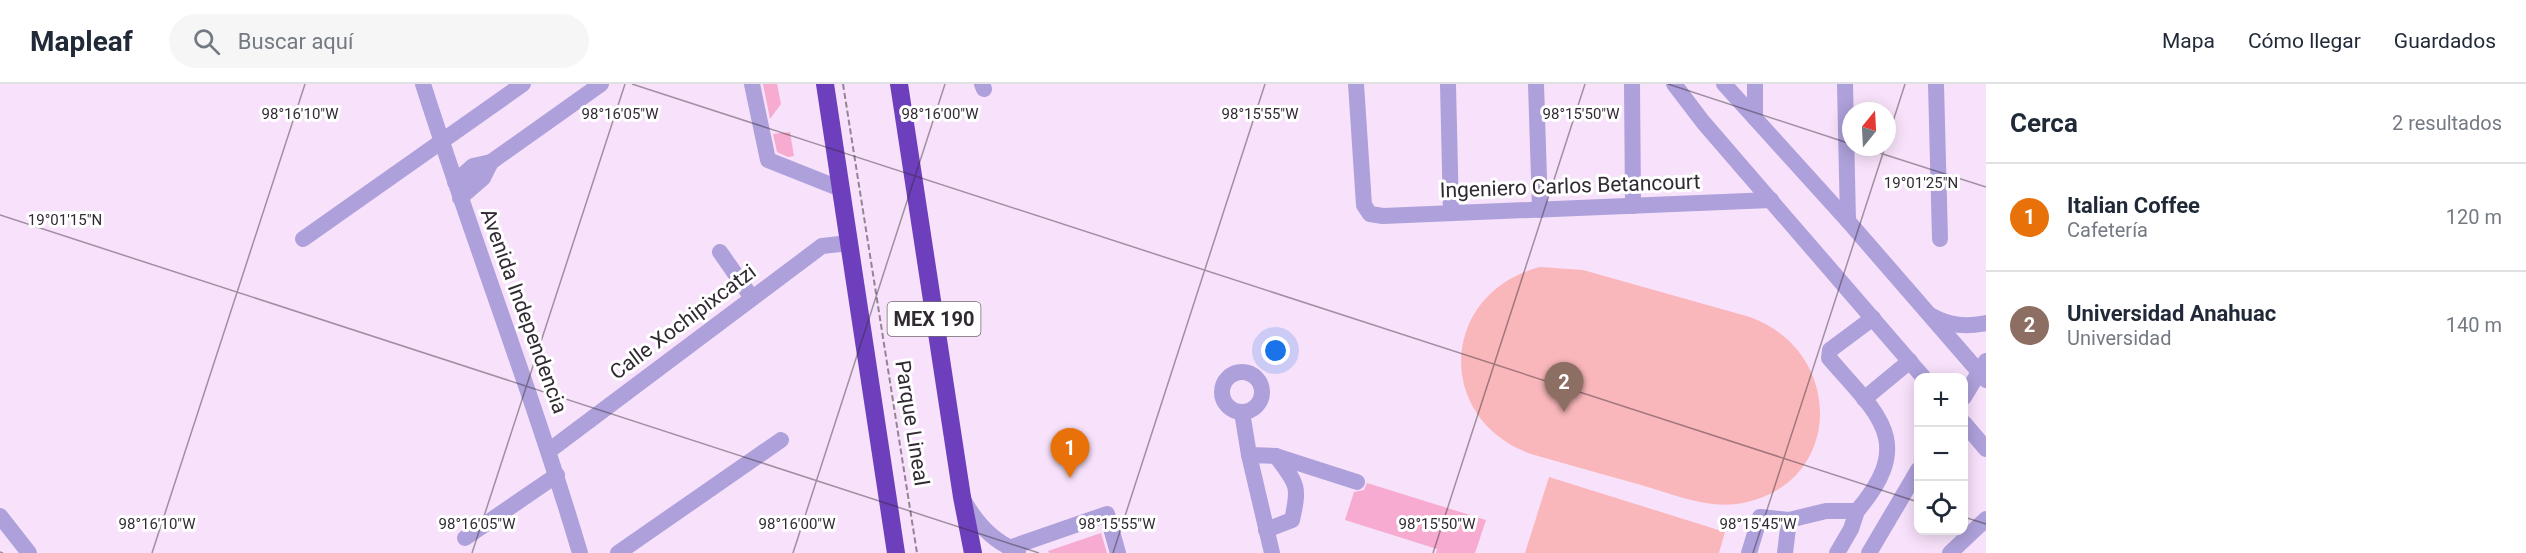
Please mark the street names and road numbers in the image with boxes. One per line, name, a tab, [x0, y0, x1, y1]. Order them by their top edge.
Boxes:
street label: Ingeniero Carlos Betancourt	[1439, 169, 1701, 203]
street label: Avenida Independencia	[476, 205, 572, 417]
street label: Calle Xochipixcatzi	[605, 259, 761, 385]
road number: MEX 190	[888, 302, 980, 336]
street label: Parque Lineal	[890, 358, 934, 488]

